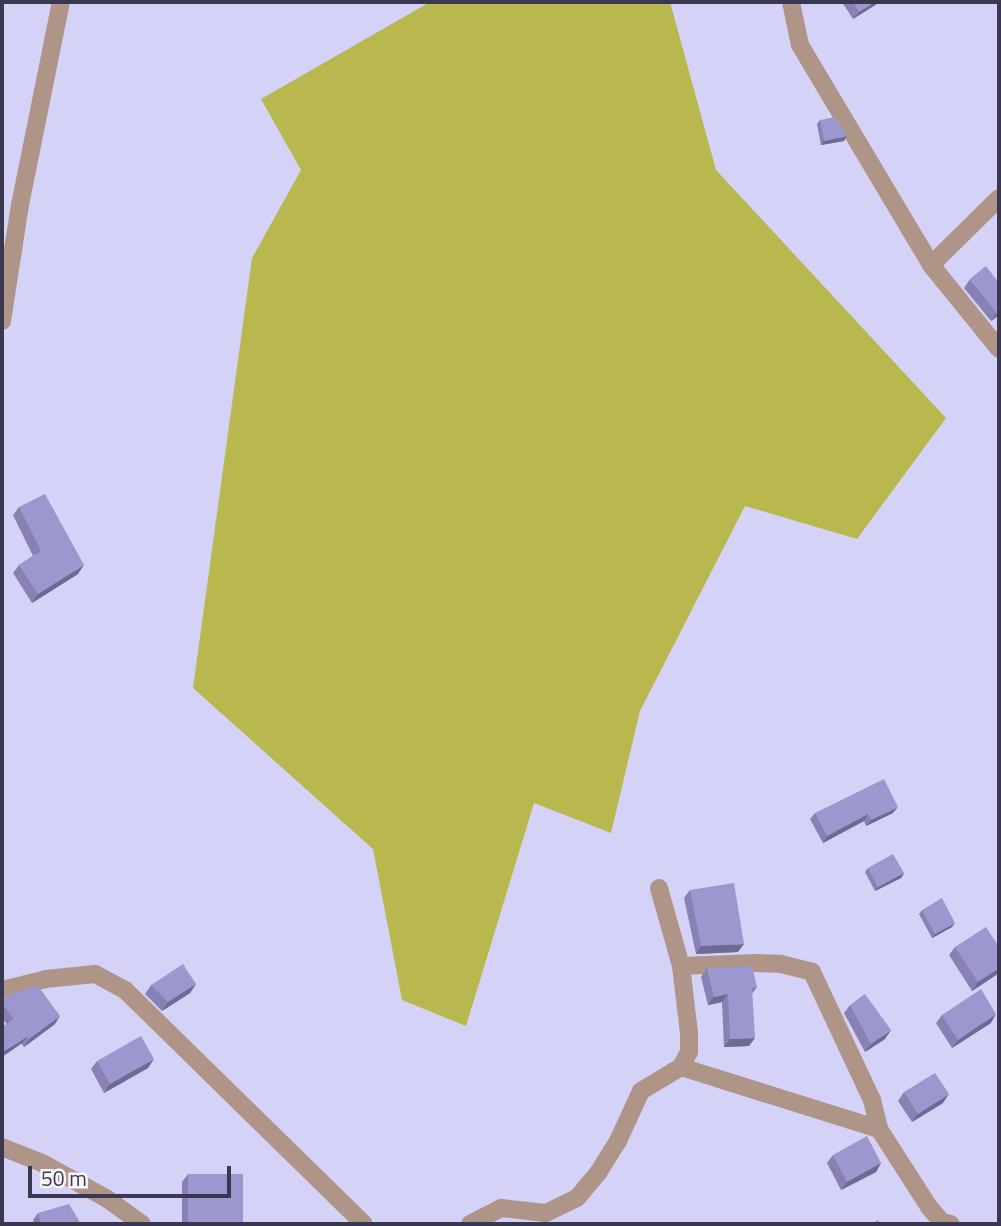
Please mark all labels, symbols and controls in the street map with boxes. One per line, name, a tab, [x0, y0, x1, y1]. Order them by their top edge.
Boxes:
scale bar	[32, 1152, 234, 1196]
text: 50 m	[41, 1162, 87, 1194]

